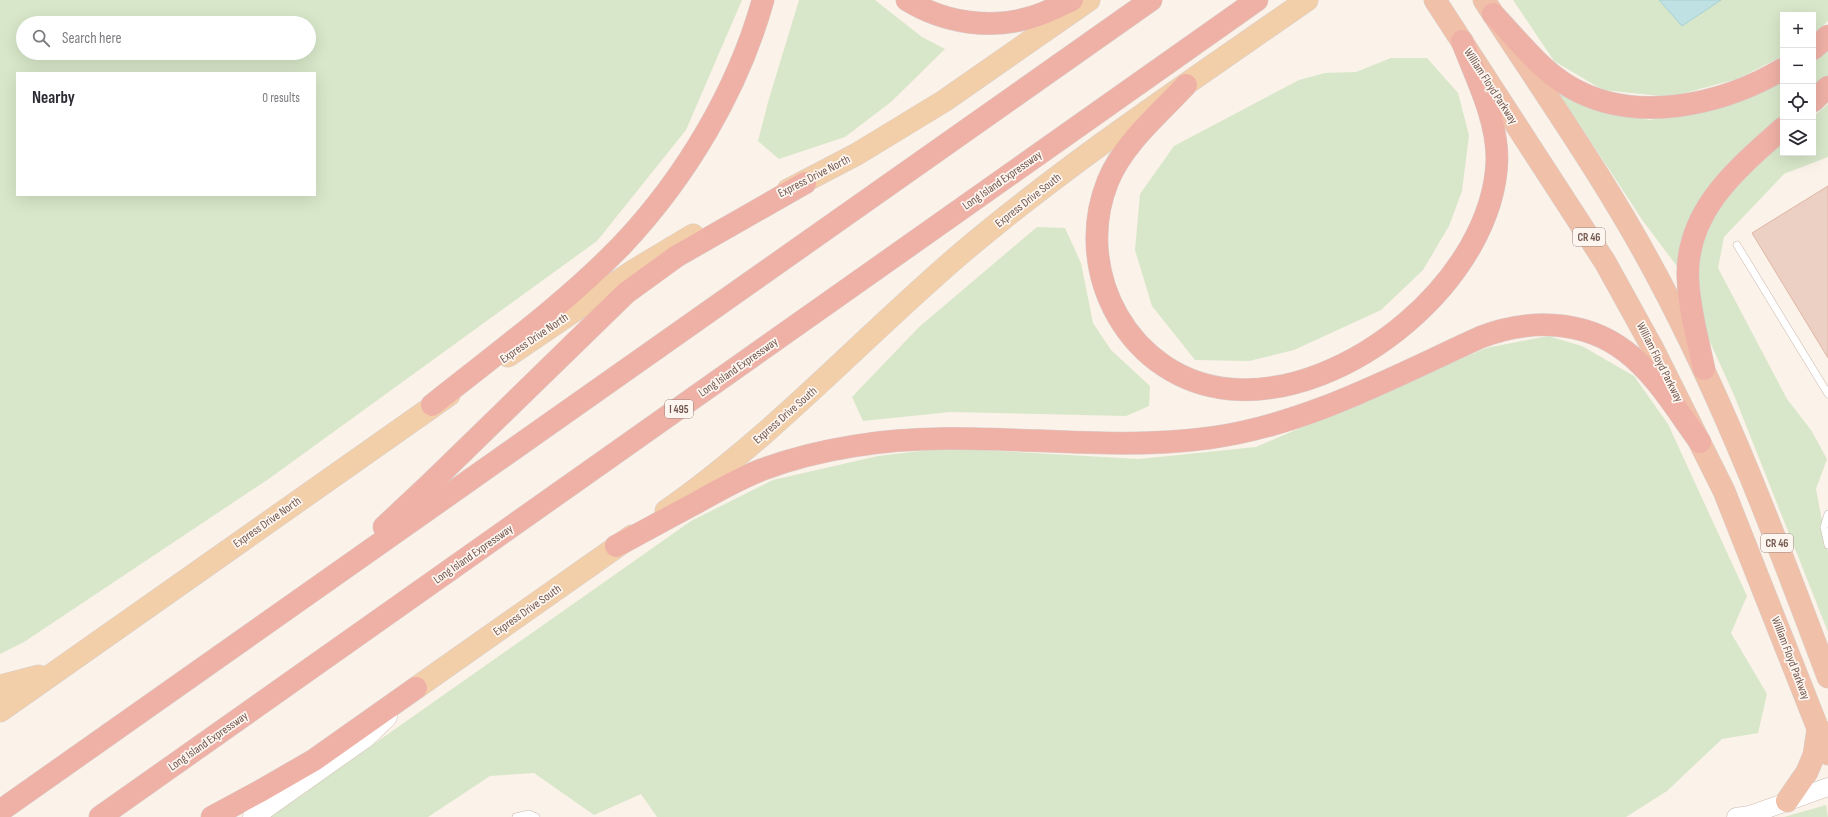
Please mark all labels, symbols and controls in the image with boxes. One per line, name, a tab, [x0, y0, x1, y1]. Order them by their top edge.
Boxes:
map controls	[1780, 12, 1816, 156]
button: +	[1780, 12, 1816, 48]
search box	[16, 16, 316, 60]
icon: search	[30, 27, 52, 49]
text: Search here	[62, 29, 122, 48]
street label: William Floyd Parkway	[1460, 45, 1521, 127]
button: −	[1780, 48, 1816, 84]
button: locate	[1780, 84, 1816, 120]
text: Nearby	[32, 88, 75, 108]
text: 0 results	[262, 90, 300, 106]
button: layers	[1780, 120, 1816, 156]
street label: Long Island Expressway	[960, 147, 1045, 213]
street label: Express Drive North	[776, 152, 853, 201]
street label: Express Drive South	[992, 170, 1064, 231]
road number: CR 46	[1573, 228, 1605, 246]
street label: Express Drive North	[497, 310, 571, 367]
street label: William Floyd Parkway	[1633, 320, 1686, 405]
street label: Long Island Expressway	[696, 334, 781, 400]
street label: Express Drive South	[750, 384, 820, 447]
road number: I 495	[665, 400, 693, 418]
street label: Express Drive North	[231, 494, 304, 551]
street label: Long Island Expressway	[431, 521, 516, 587]
road number: CR 46	[1761, 534, 1793, 552]
street label: Express Drive South	[490, 581, 564, 639]
street label: William Floyd Parkway	[1768, 615, 1813, 702]
street label: Long Island Expressway	[166, 708, 251, 774]

